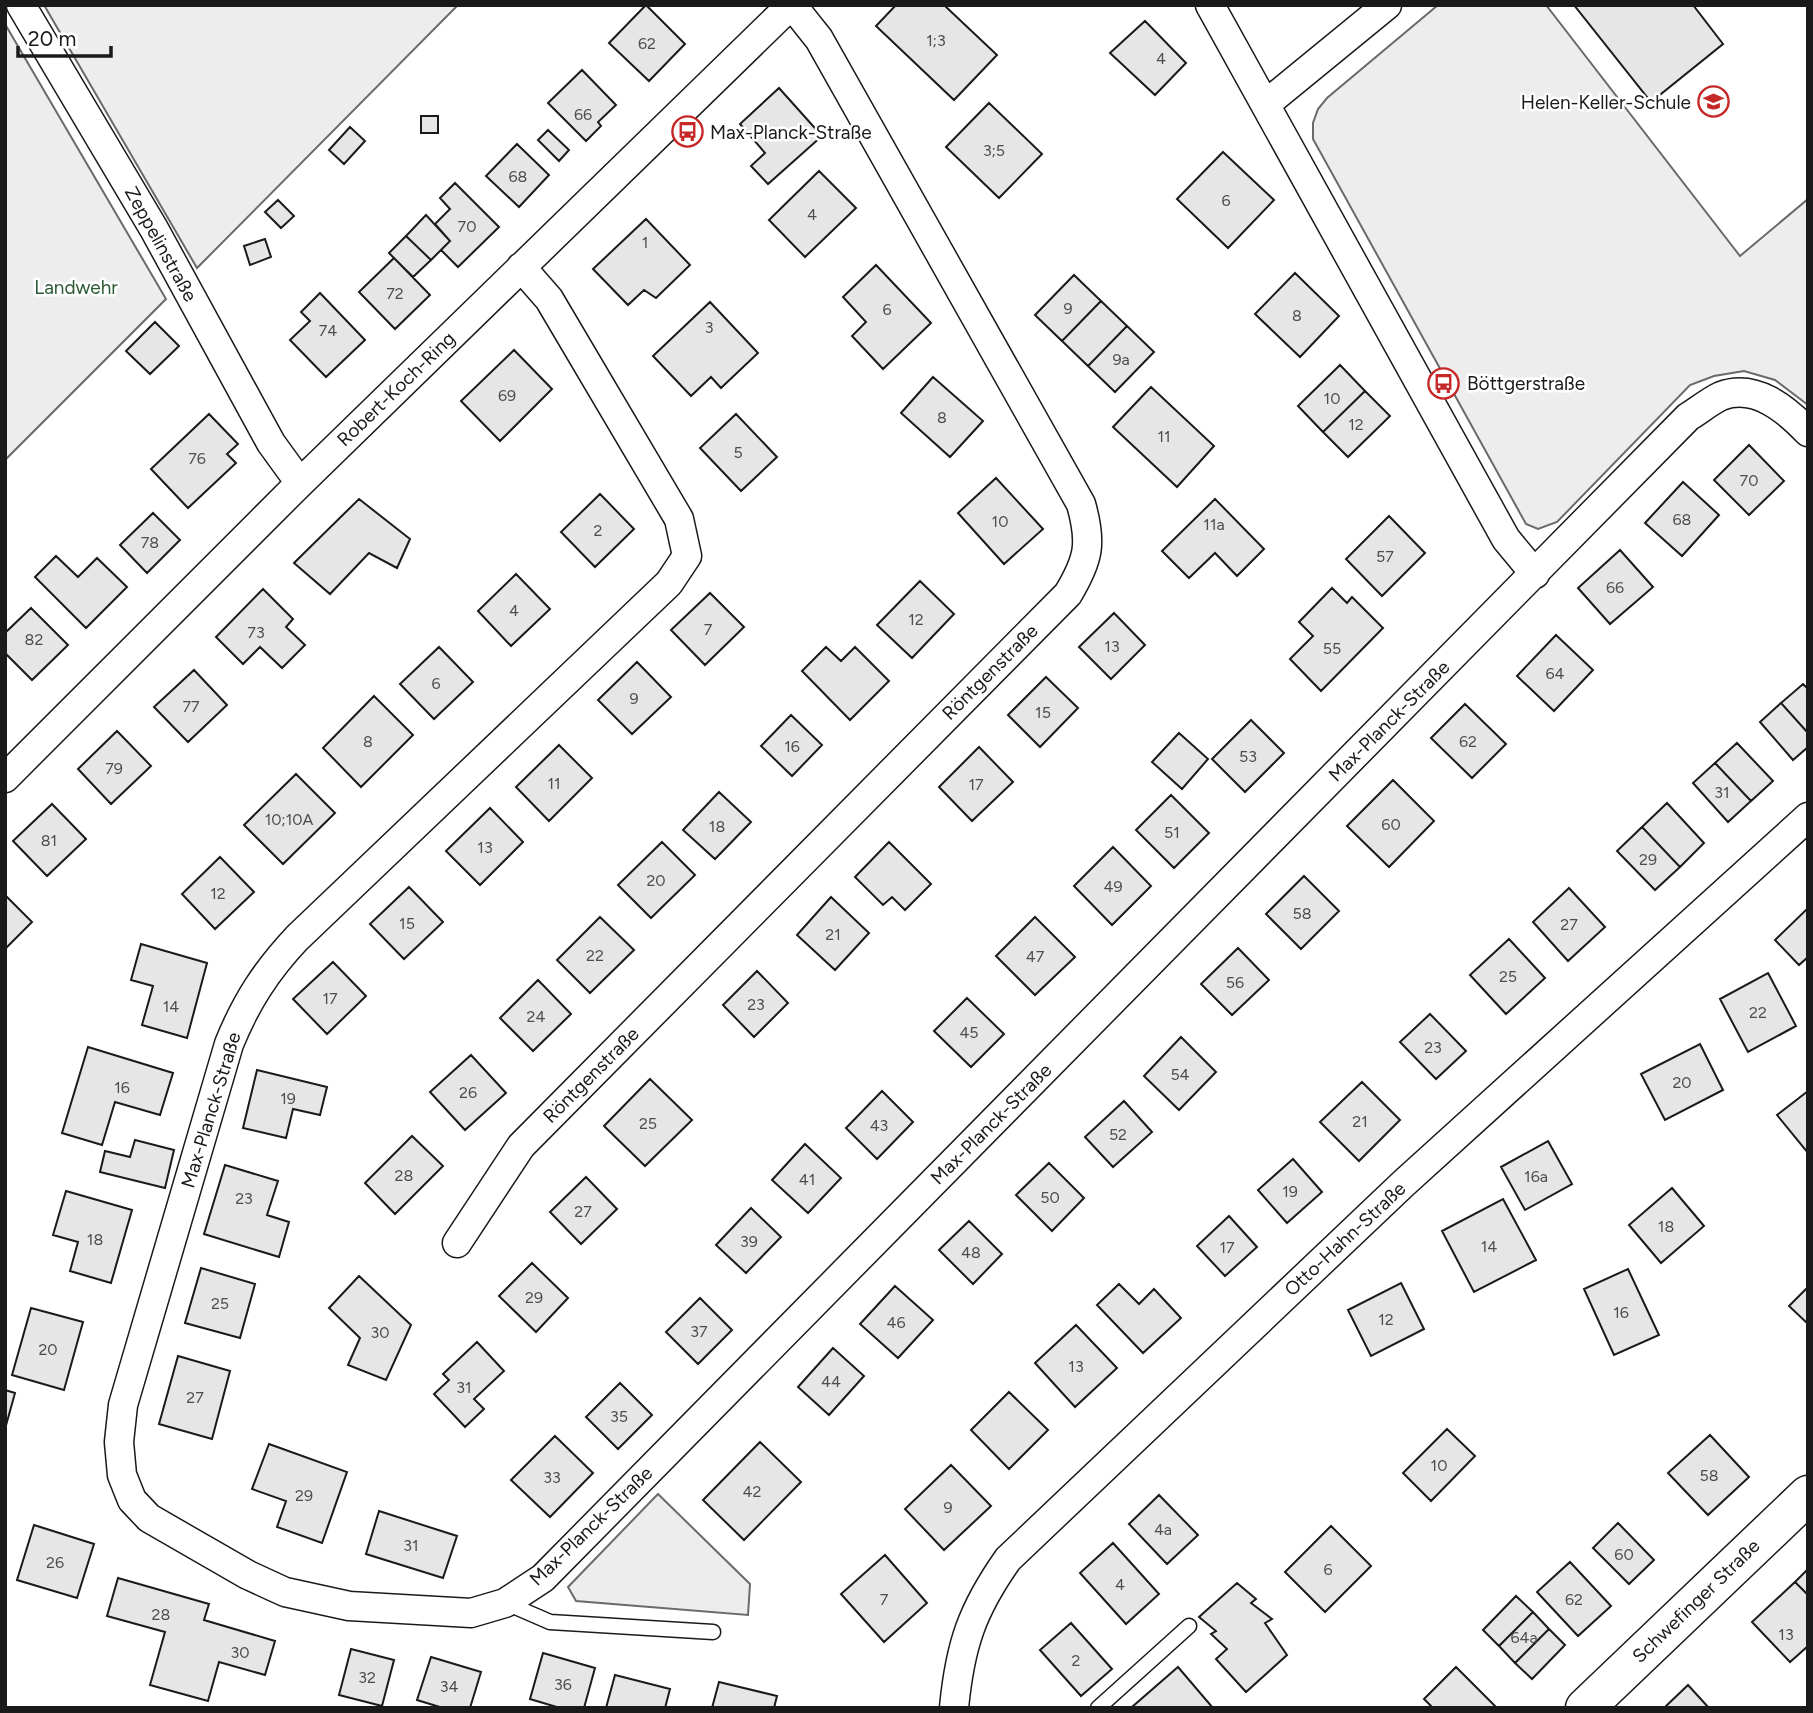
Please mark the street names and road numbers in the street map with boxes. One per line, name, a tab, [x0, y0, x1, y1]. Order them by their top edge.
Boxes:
street label: Zeppelinstraße	[120, 183, 202, 305]
street label: Robert-Koch-Ring	[332, 327, 460, 451]
street label: Röntgenstraße	[937, 619, 1043, 725]
street label: Max-Planck-Straße	[1324, 656, 1454, 786]
street label: Röntgenstraße	[538, 1022, 644, 1128]
street label: Max-Planck-Straße	[176, 1029, 246, 1191]
street label: Max-Planck-Straße	[926, 1059, 1056, 1189]
street label: Otto-Hahn-Straße	[1280, 1177, 1410, 1301]
street label: Max-Planck-Straße	[525, 1462, 657, 1590]
street label: Schwefinger Straße	[1628, 1534, 1764, 1668]

